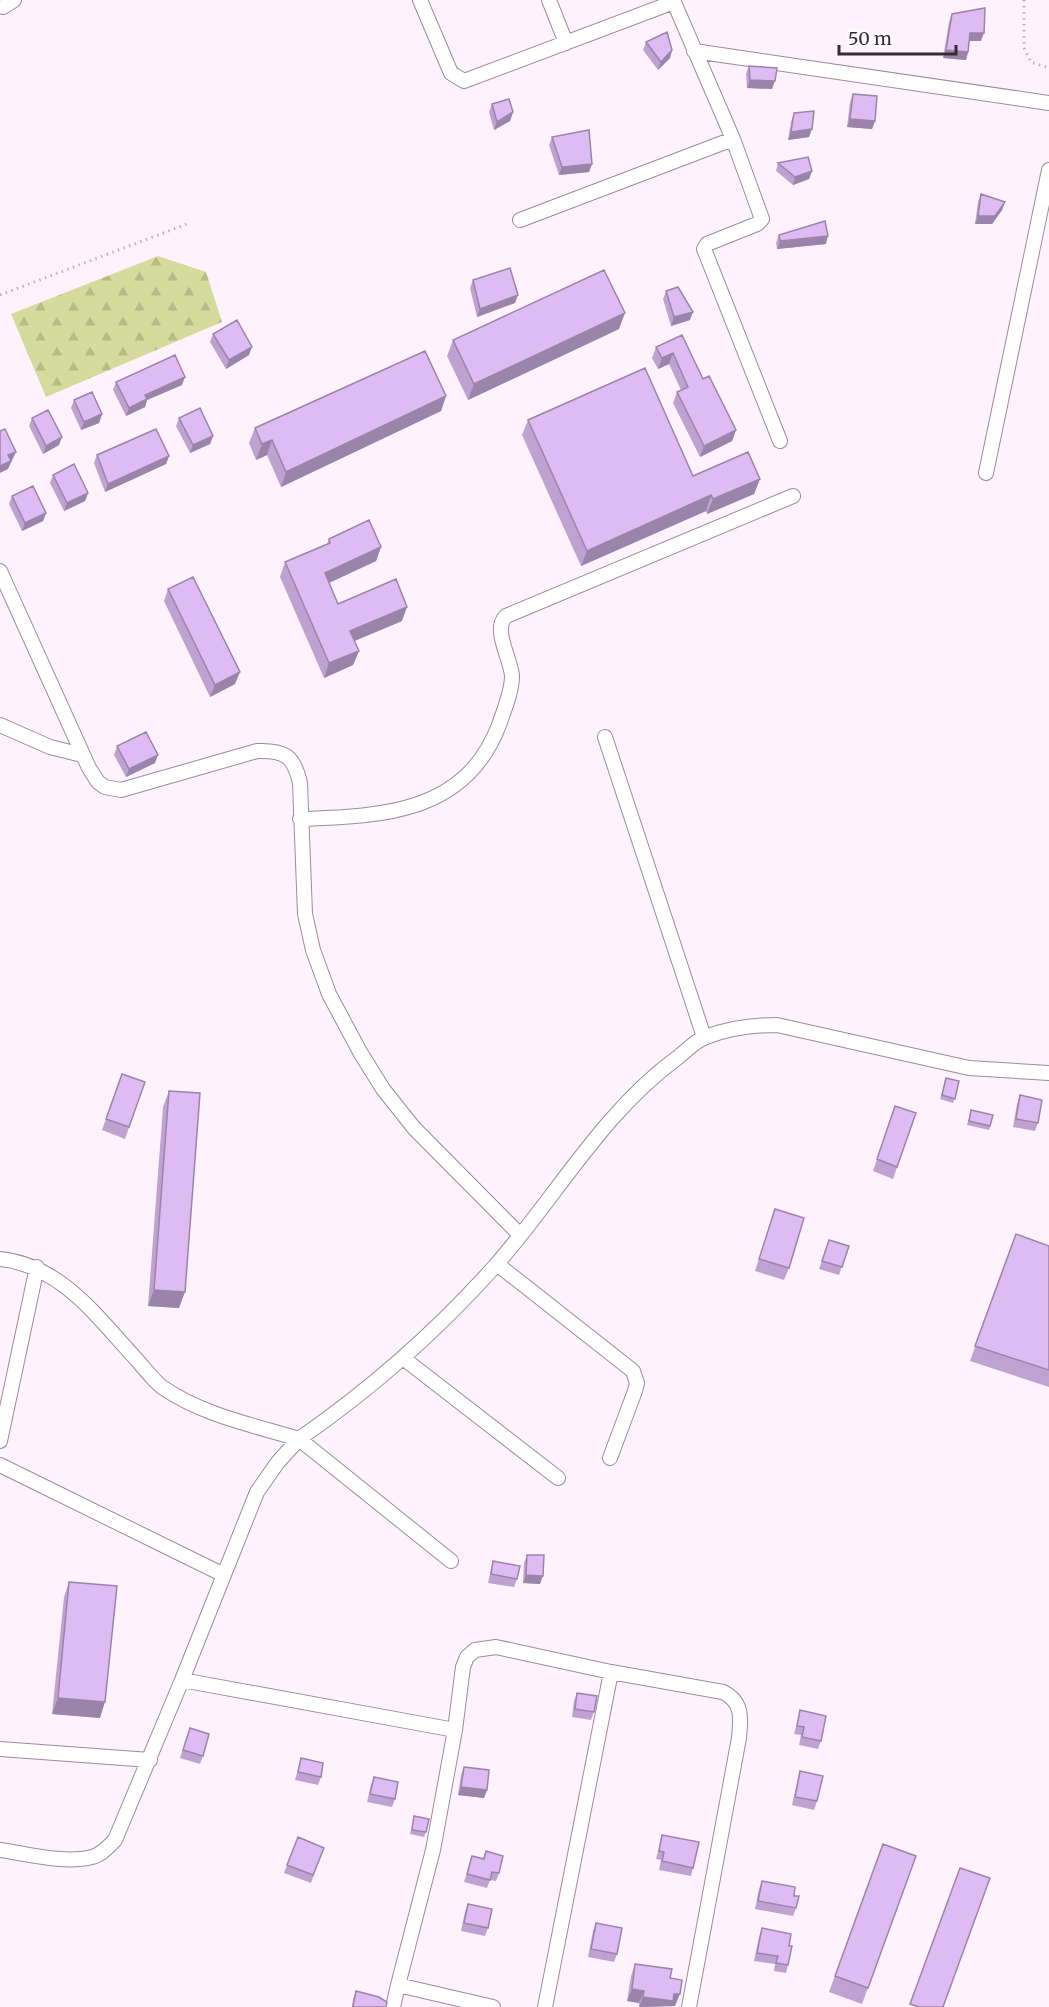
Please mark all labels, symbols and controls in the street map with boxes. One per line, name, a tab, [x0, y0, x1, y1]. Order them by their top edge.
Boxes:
scale bar	[839, 18, 956, 56]
text: 50 m	[848, 27, 892, 50]

